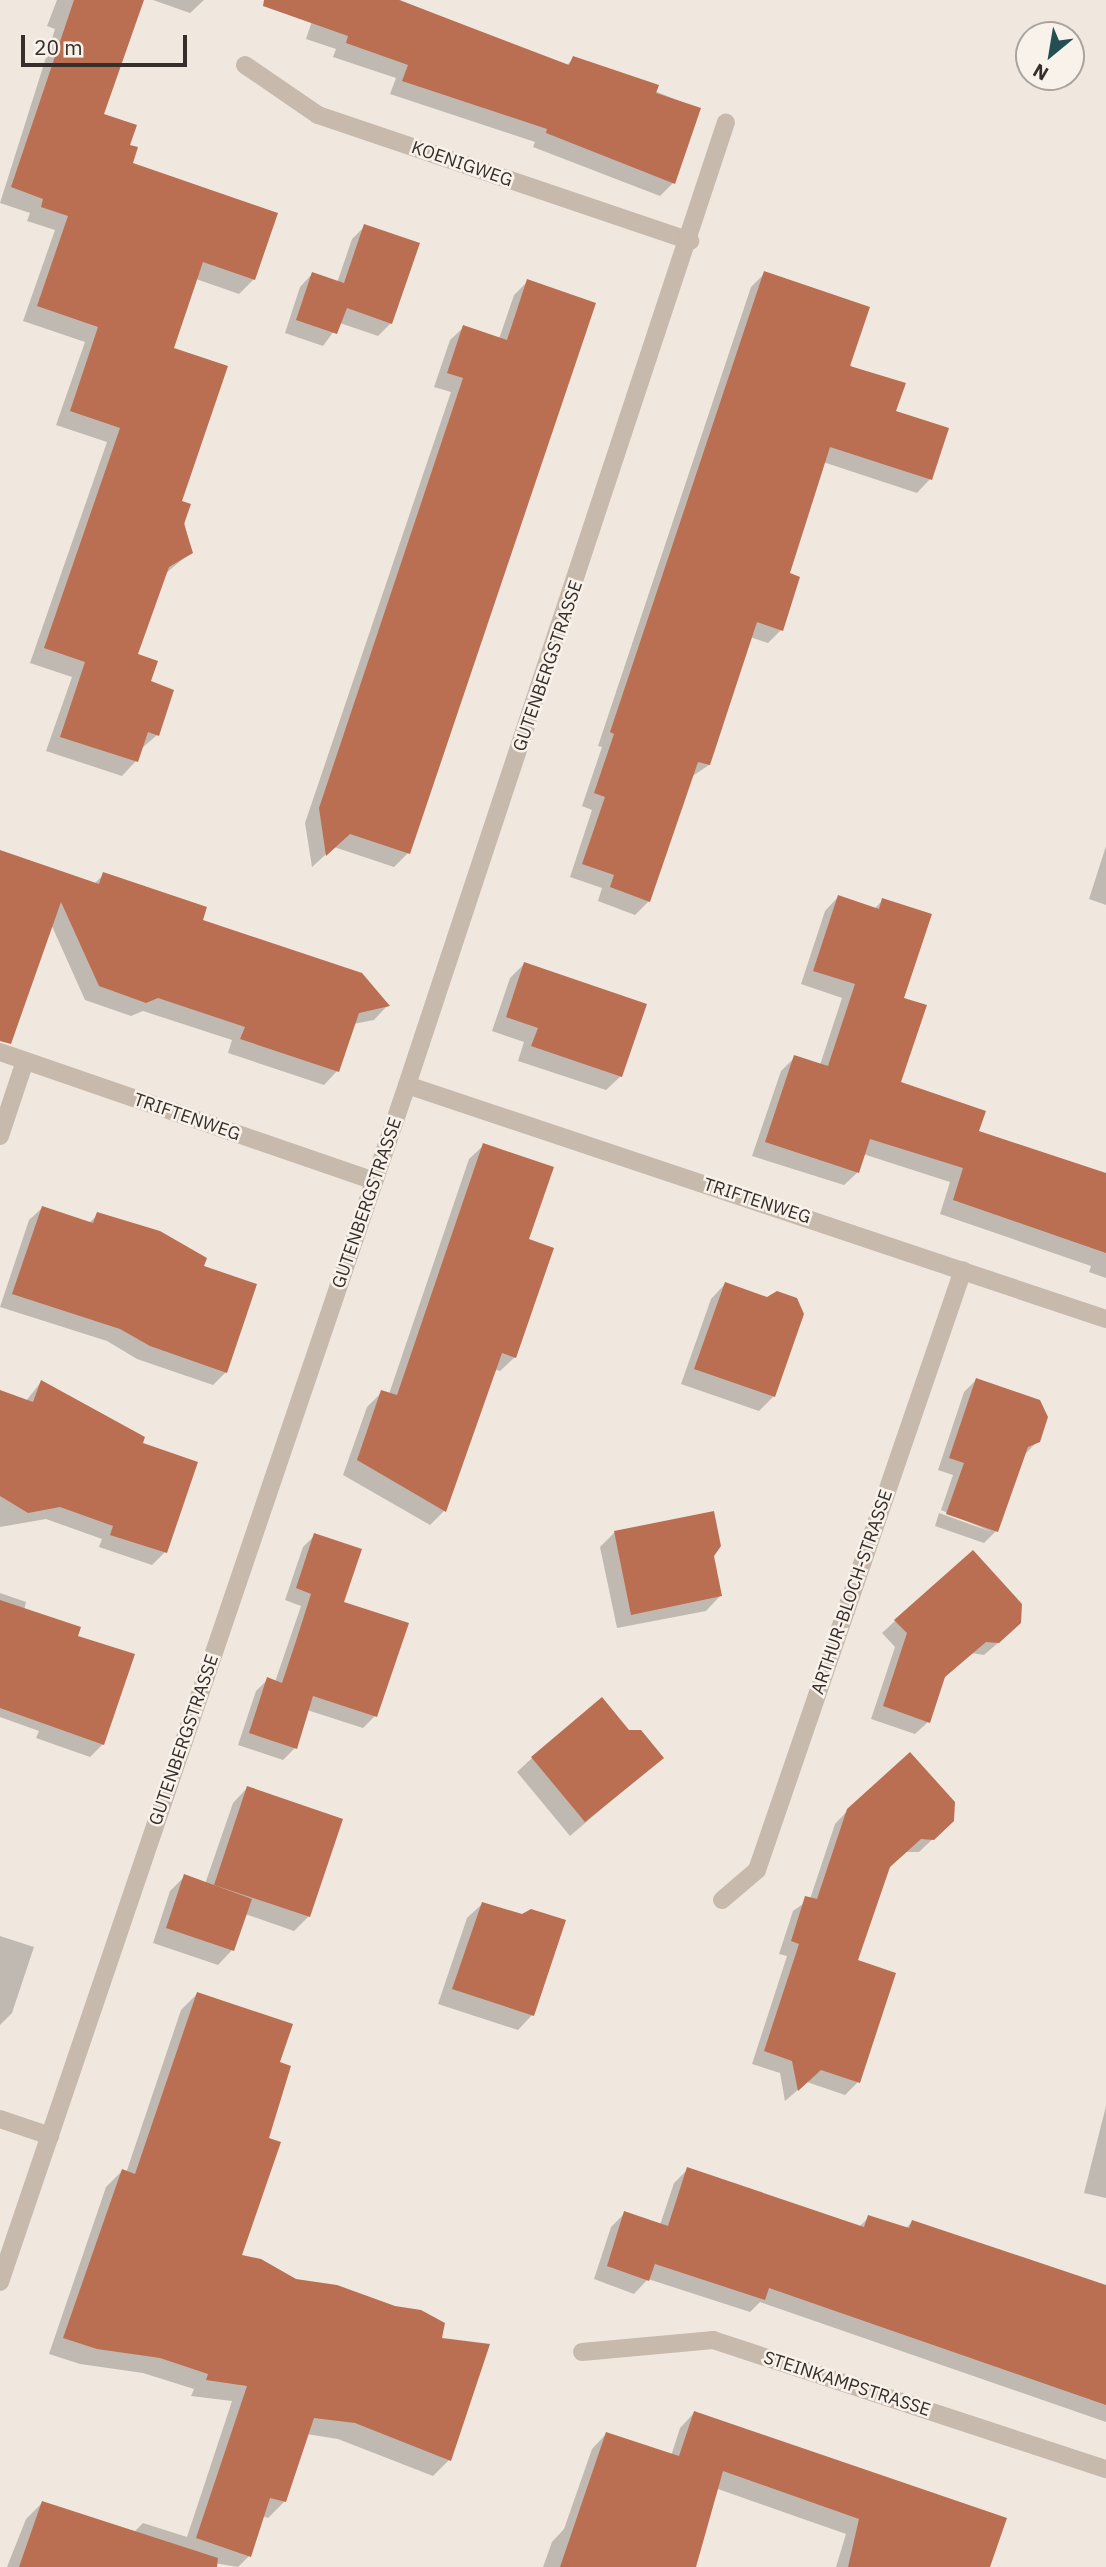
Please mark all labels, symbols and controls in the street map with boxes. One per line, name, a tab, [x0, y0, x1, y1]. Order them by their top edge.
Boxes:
scale bar	[24, 21, 191, 65]
north arrow	[1015, 21, 1085, 91]
text: 20 m	[34, 33, 83, 61]
text: N	[1029, 59, 1052, 86]
street label: KOENIGWEG	[409, 137, 515, 191]
street label: GUTENBERGSTRASSE	[509, 578, 587, 754]
street label: TRIFTENWEG	[131, 1089, 243, 1145]
street label: GUTENBERGSTRASSE	[328, 1115, 406, 1291]
street label: TRIFTENWEG	[701, 1173, 813, 1229]
street label: ARTHUR-BLOCH-STRASSE	[807, 1487, 897, 1697]
street label: GUTENBERGSTRASSE	[145, 1652, 223, 1828]
street label: STEINKAMPSTRASSE	[761, 2347, 933, 2421]

